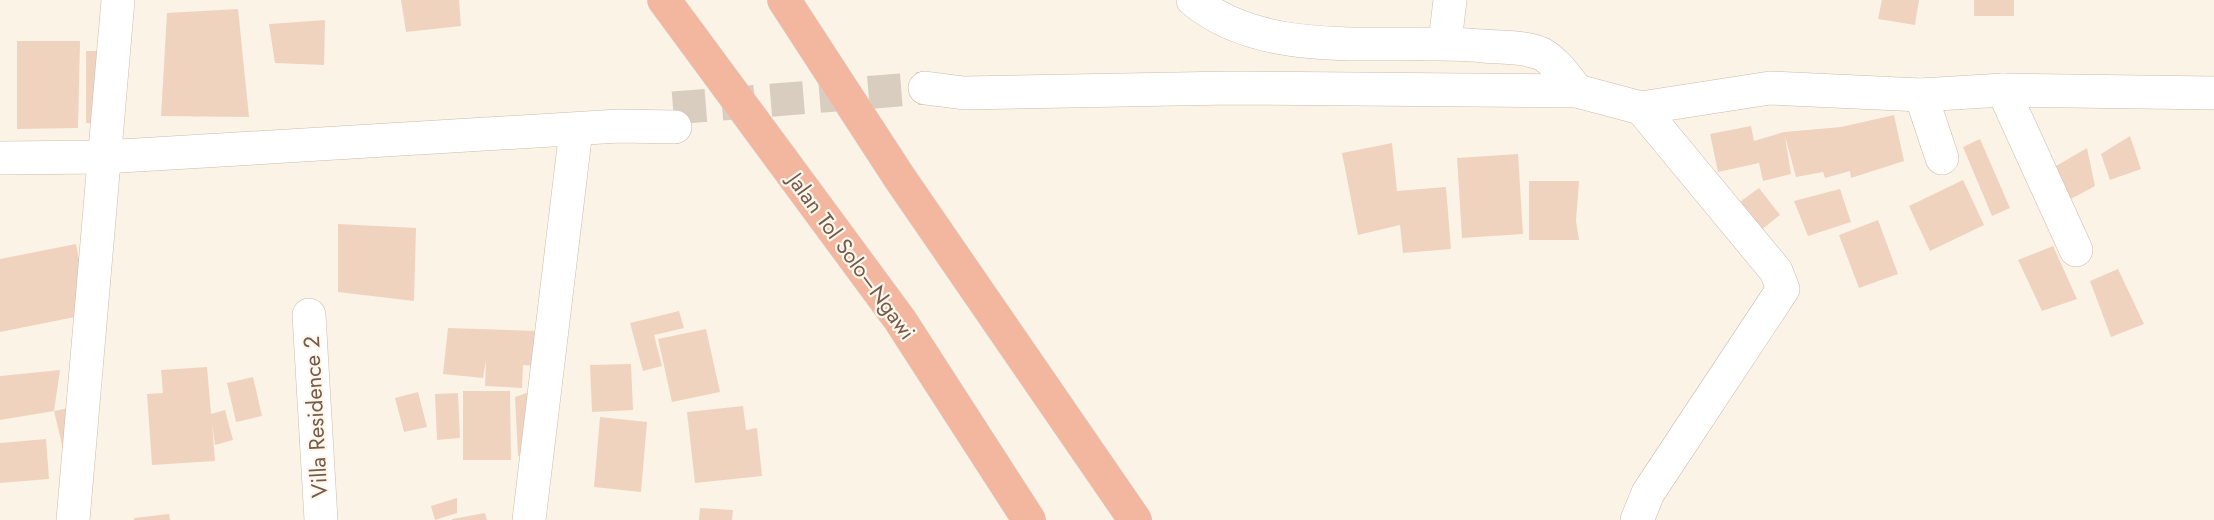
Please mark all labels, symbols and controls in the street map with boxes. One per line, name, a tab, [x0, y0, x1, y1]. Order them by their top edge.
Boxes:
street label: Jalan Tol Solo–Ngawi	[779, 163, 924, 346]
street label: Villa Residence 2	[295, 335, 335, 499]

